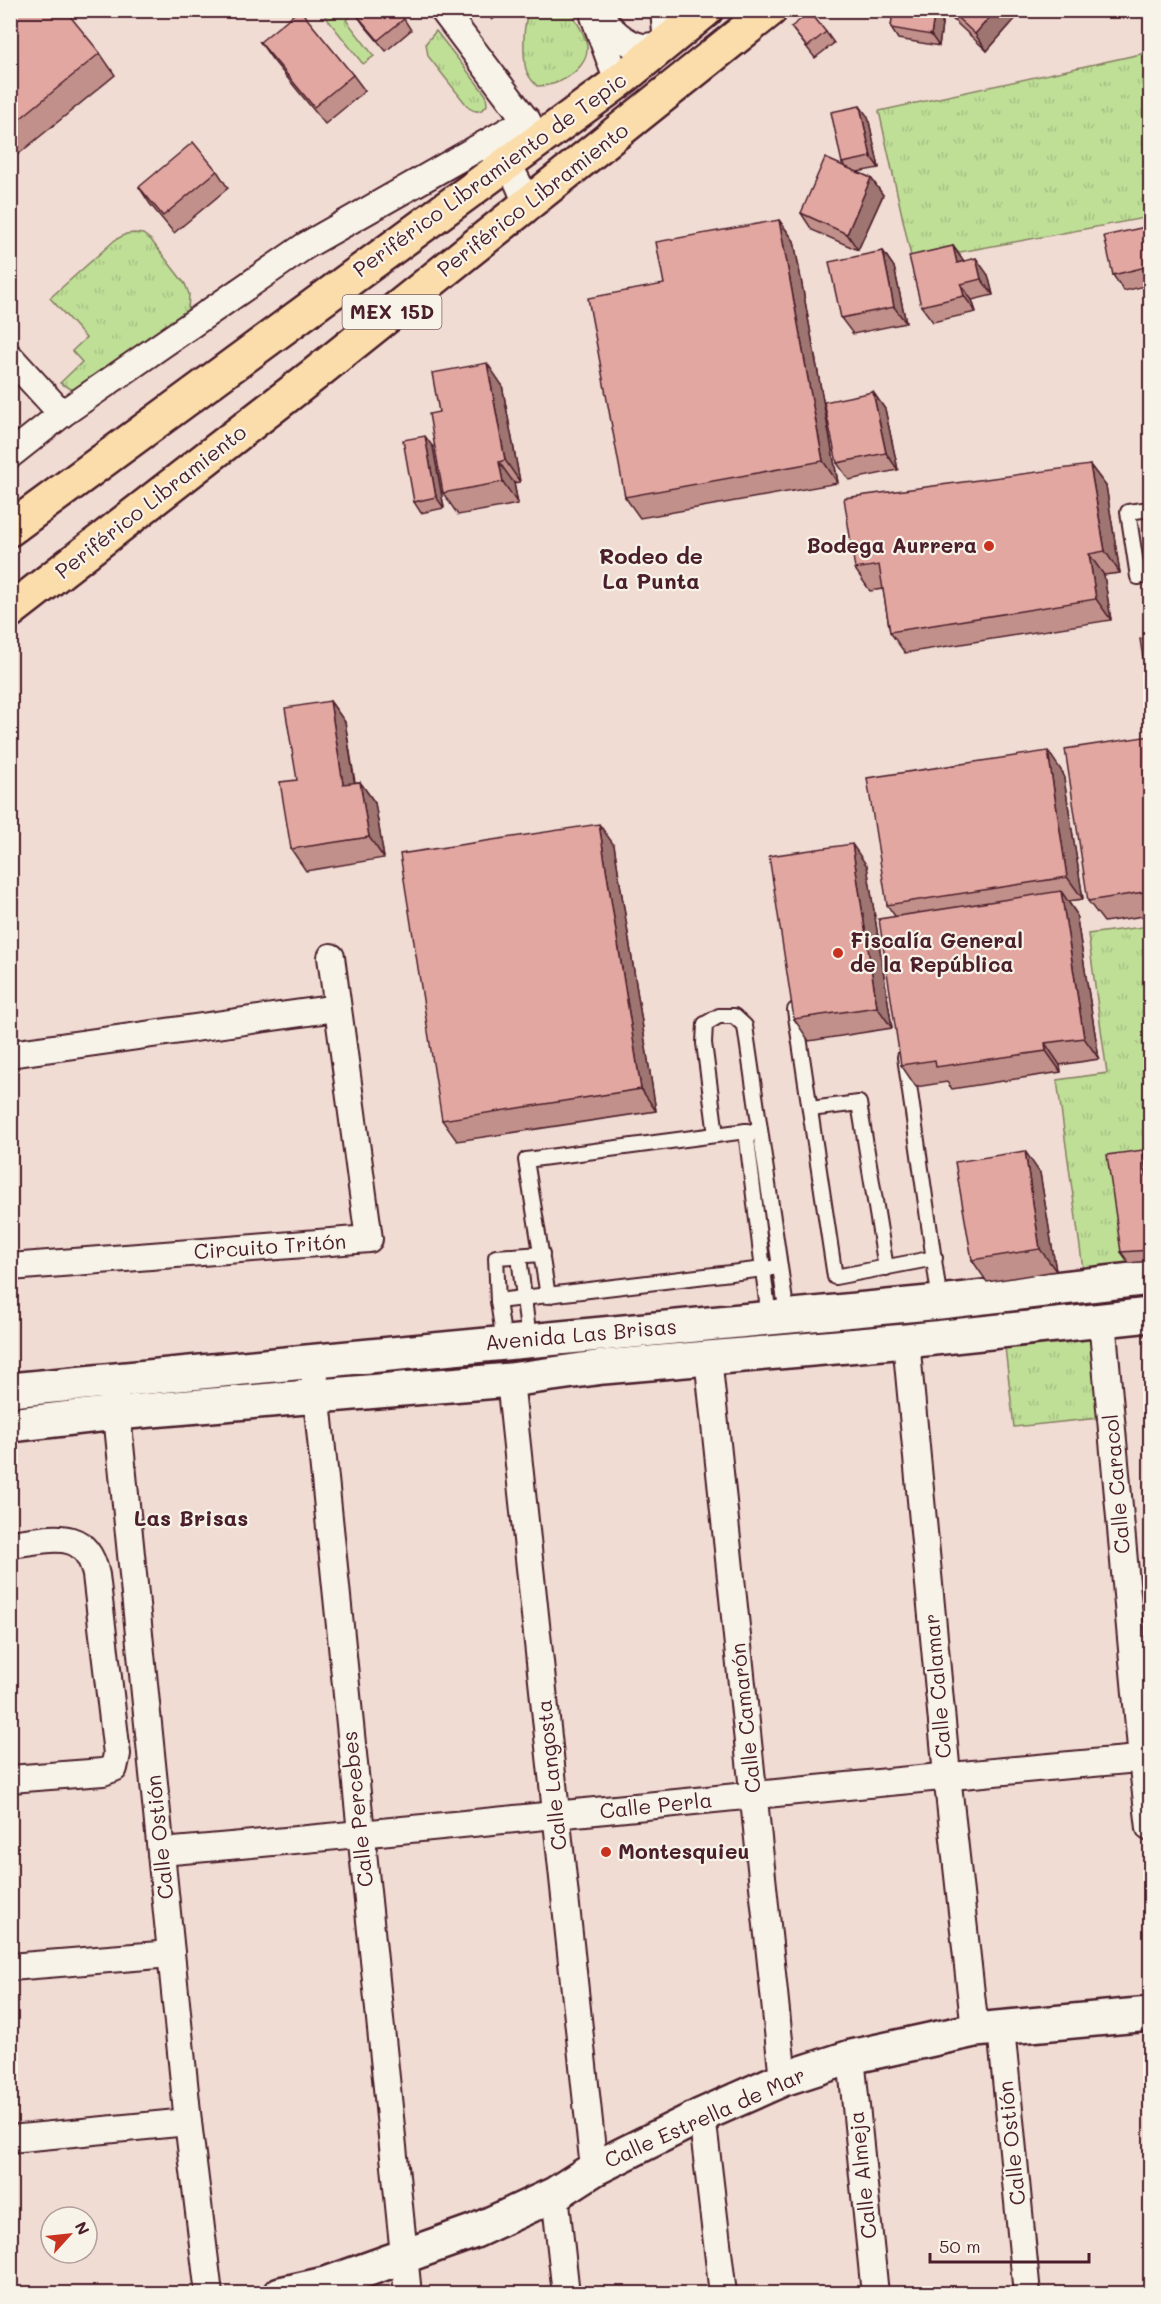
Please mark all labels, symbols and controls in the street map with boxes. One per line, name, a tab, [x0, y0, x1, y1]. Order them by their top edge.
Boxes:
street label: Periférico Libramiento de Tepic	[348, 67, 632, 283]
street label: Periférico Libramiento	[432, 118, 634, 282]
road number: MEX 15D	[342, 295, 442, 329]
street label: Periférico Libramiento	[49, 418, 251, 584]
place label: Bodega Aurrera	[806, 531, 977, 558]
marker: Bodega Aurrera	[982, 539, 996, 553]
district label: Rodeo de La Punta	[599, 541, 703, 595]
place label: Fiscalía General de la República	[850, 926, 1023, 977]
marker: Fiscalía General de la República	[831, 946, 845, 960]
street label: Circuito Tritón	[193, 1227, 347, 1264]
street label: Avenida Las Brisas	[484, 1312, 678, 1355]
street label: Calle Caracol	[1096, 1413, 1135, 1555]
district label: Las Brisas	[134, 1503, 248, 1532]
street label: Calle Calamar	[917, 1613, 956, 1760]
street label: Calle Camarón	[723, 1642, 766, 1795]
street label: Calle Langosta	[529, 1699, 572, 1852]
street label: Calle Percebes	[335, 1730, 378, 1888]
street label: Calle Ostión	[139, 1774, 178, 1901]
street label: Calle Perla	[598, 1785, 713, 1824]
place label: Montesquieu	[618, 1837, 749, 1864]
marker: Montesquieu	[599, 1845, 613, 1859]
street label: Calle Estrella de Mar	[600, 2060, 809, 2173]
street label: Calle Ostión	[991, 2080, 1030, 2207]
street label: Calle Almeja	[841, 2110, 882, 2240]
north arrow	[39, 2205, 99, 2265]
text: N	[71, 2218, 95, 2238]
scale bar	[930, 2226, 1089, 2264]
text: 50 m	[939, 2234, 981, 2258]

